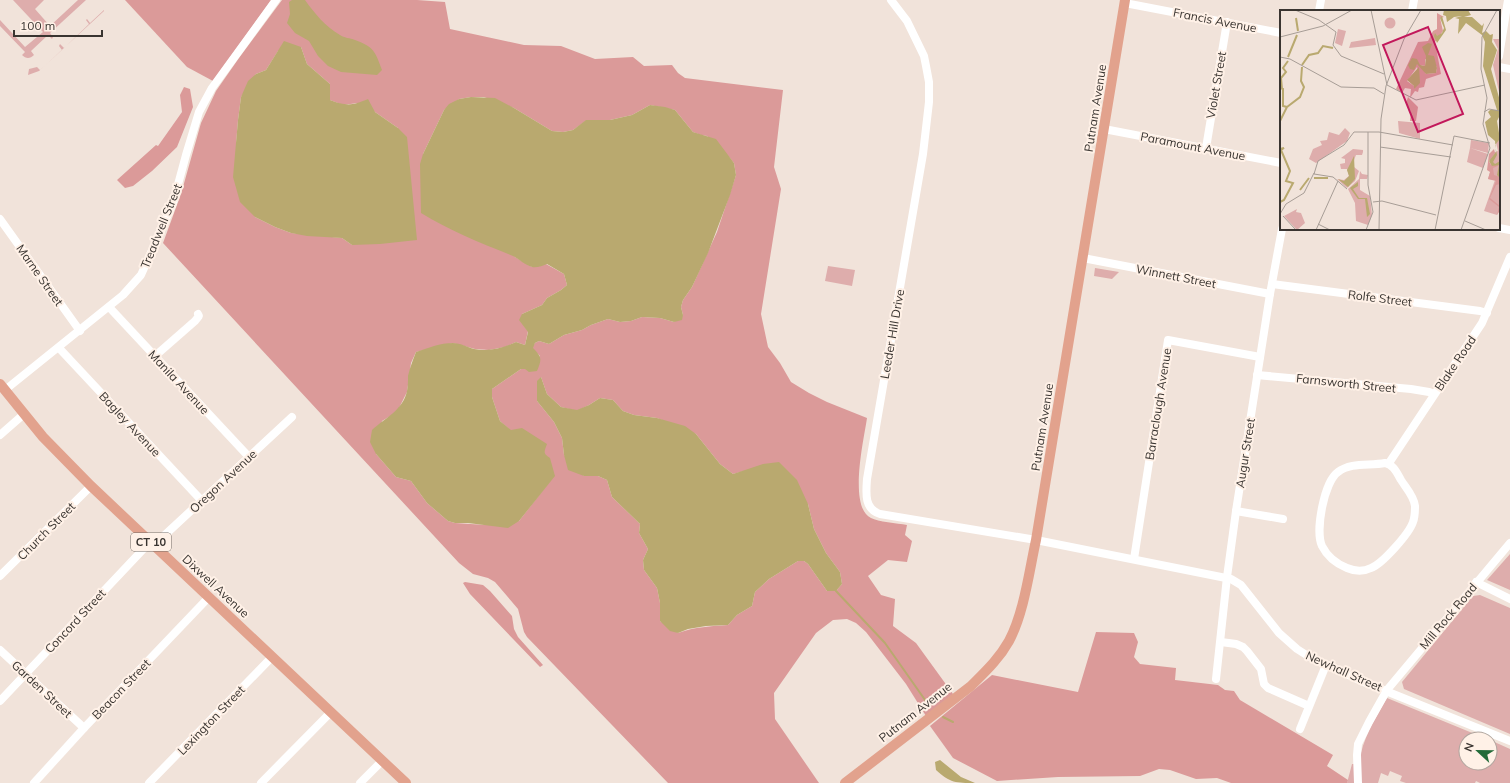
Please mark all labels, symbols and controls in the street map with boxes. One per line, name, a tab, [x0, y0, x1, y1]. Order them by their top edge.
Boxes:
street label: Francis Avenue	[1172, 5, 1258, 35]
inset map	[1280, 10, 1500, 230]
scale bar	[14, 12, 102, 38]
text: 100 m	[20, 18, 55, 33]
street label: Violet Street	[1203, 50, 1229, 120]
street label: Putnam Avenue	[1081, 63, 1109, 153]
street label: Paramount Avenue	[1139, 128, 1247, 164]
street label: Treadwell Street	[137, 181, 185, 271]
street label: Marne Street	[13, 241, 67, 309]
street label: Winnett Street	[1135, 261, 1217, 291]
street label: Rolfe Street	[1347, 287, 1413, 309]
street label: Leeder Hill Drive	[877, 288, 907, 380]
street label: Blake Road	[1431, 333, 1479, 393]
street label: Manila Avenue	[145, 347, 213, 417]
street label: Barraclough Avenue	[1142, 347, 1174, 461]
street label: Farnsworth Street	[1295, 370, 1397, 396]
street label: Putnam Avenue	[1028, 382, 1056, 472]
street label: Bagley Avenue	[96, 388, 164, 460]
street label: Augur Street	[1232, 417, 1258, 489]
street label: Oregon Avenue	[186, 446, 260, 516]
street label: Church Street	[14, 499, 78, 563]
road number: CT 10	[131, 533, 171, 551]
street label: Dixwell Avenue	[180, 551, 252, 621]
street label: Mill Rock Road	[1416, 580, 1480, 652]
street label: Concord Street	[42, 586, 108, 656]
street label: Newhall Street	[1303, 647, 1385, 695]
street label: Beacon Street	[89, 656, 153, 722]
street label: Garden Street	[9, 657, 75, 721]
street label: Putnam Avenue	[875, 679, 955, 745]
street label: Lexington Street	[174, 682, 248, 758]
north arrow	[1458, 731, 1498, 771]
text: N	[1461, 741, 1477, 754]

